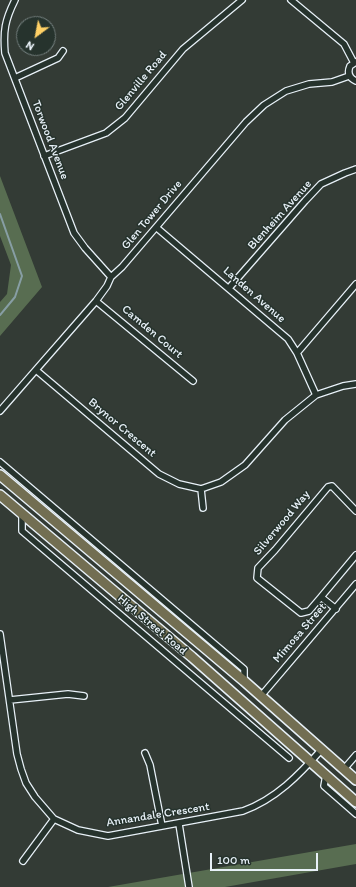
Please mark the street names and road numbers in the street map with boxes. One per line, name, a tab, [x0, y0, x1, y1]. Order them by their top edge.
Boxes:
street label: Glenville Road	[112, 48, 170, 114]
street label: Torwood Avenue	[28, 98, 72, 182]
street label: Glen Tower Drive	[119, 177, 185, 253]
street label: Blenheim Avenue	[245, 177, 315, 253]
street label: Landen Avenue	[220, 264, 288, 326]
street label: Camden Court	[119, 302, 185, 362]
street label: Brynor Crescent	[85, 395, 159, 461]
street label: Silverwood Way	[251, 488, 313, 558]
street label: High Street Road	[114, 592, 190, 658]
street label: Mimosa Street	[270, 600, 330, 666]
street label: Annandale Crescent	[105, 800, 211, 830]

